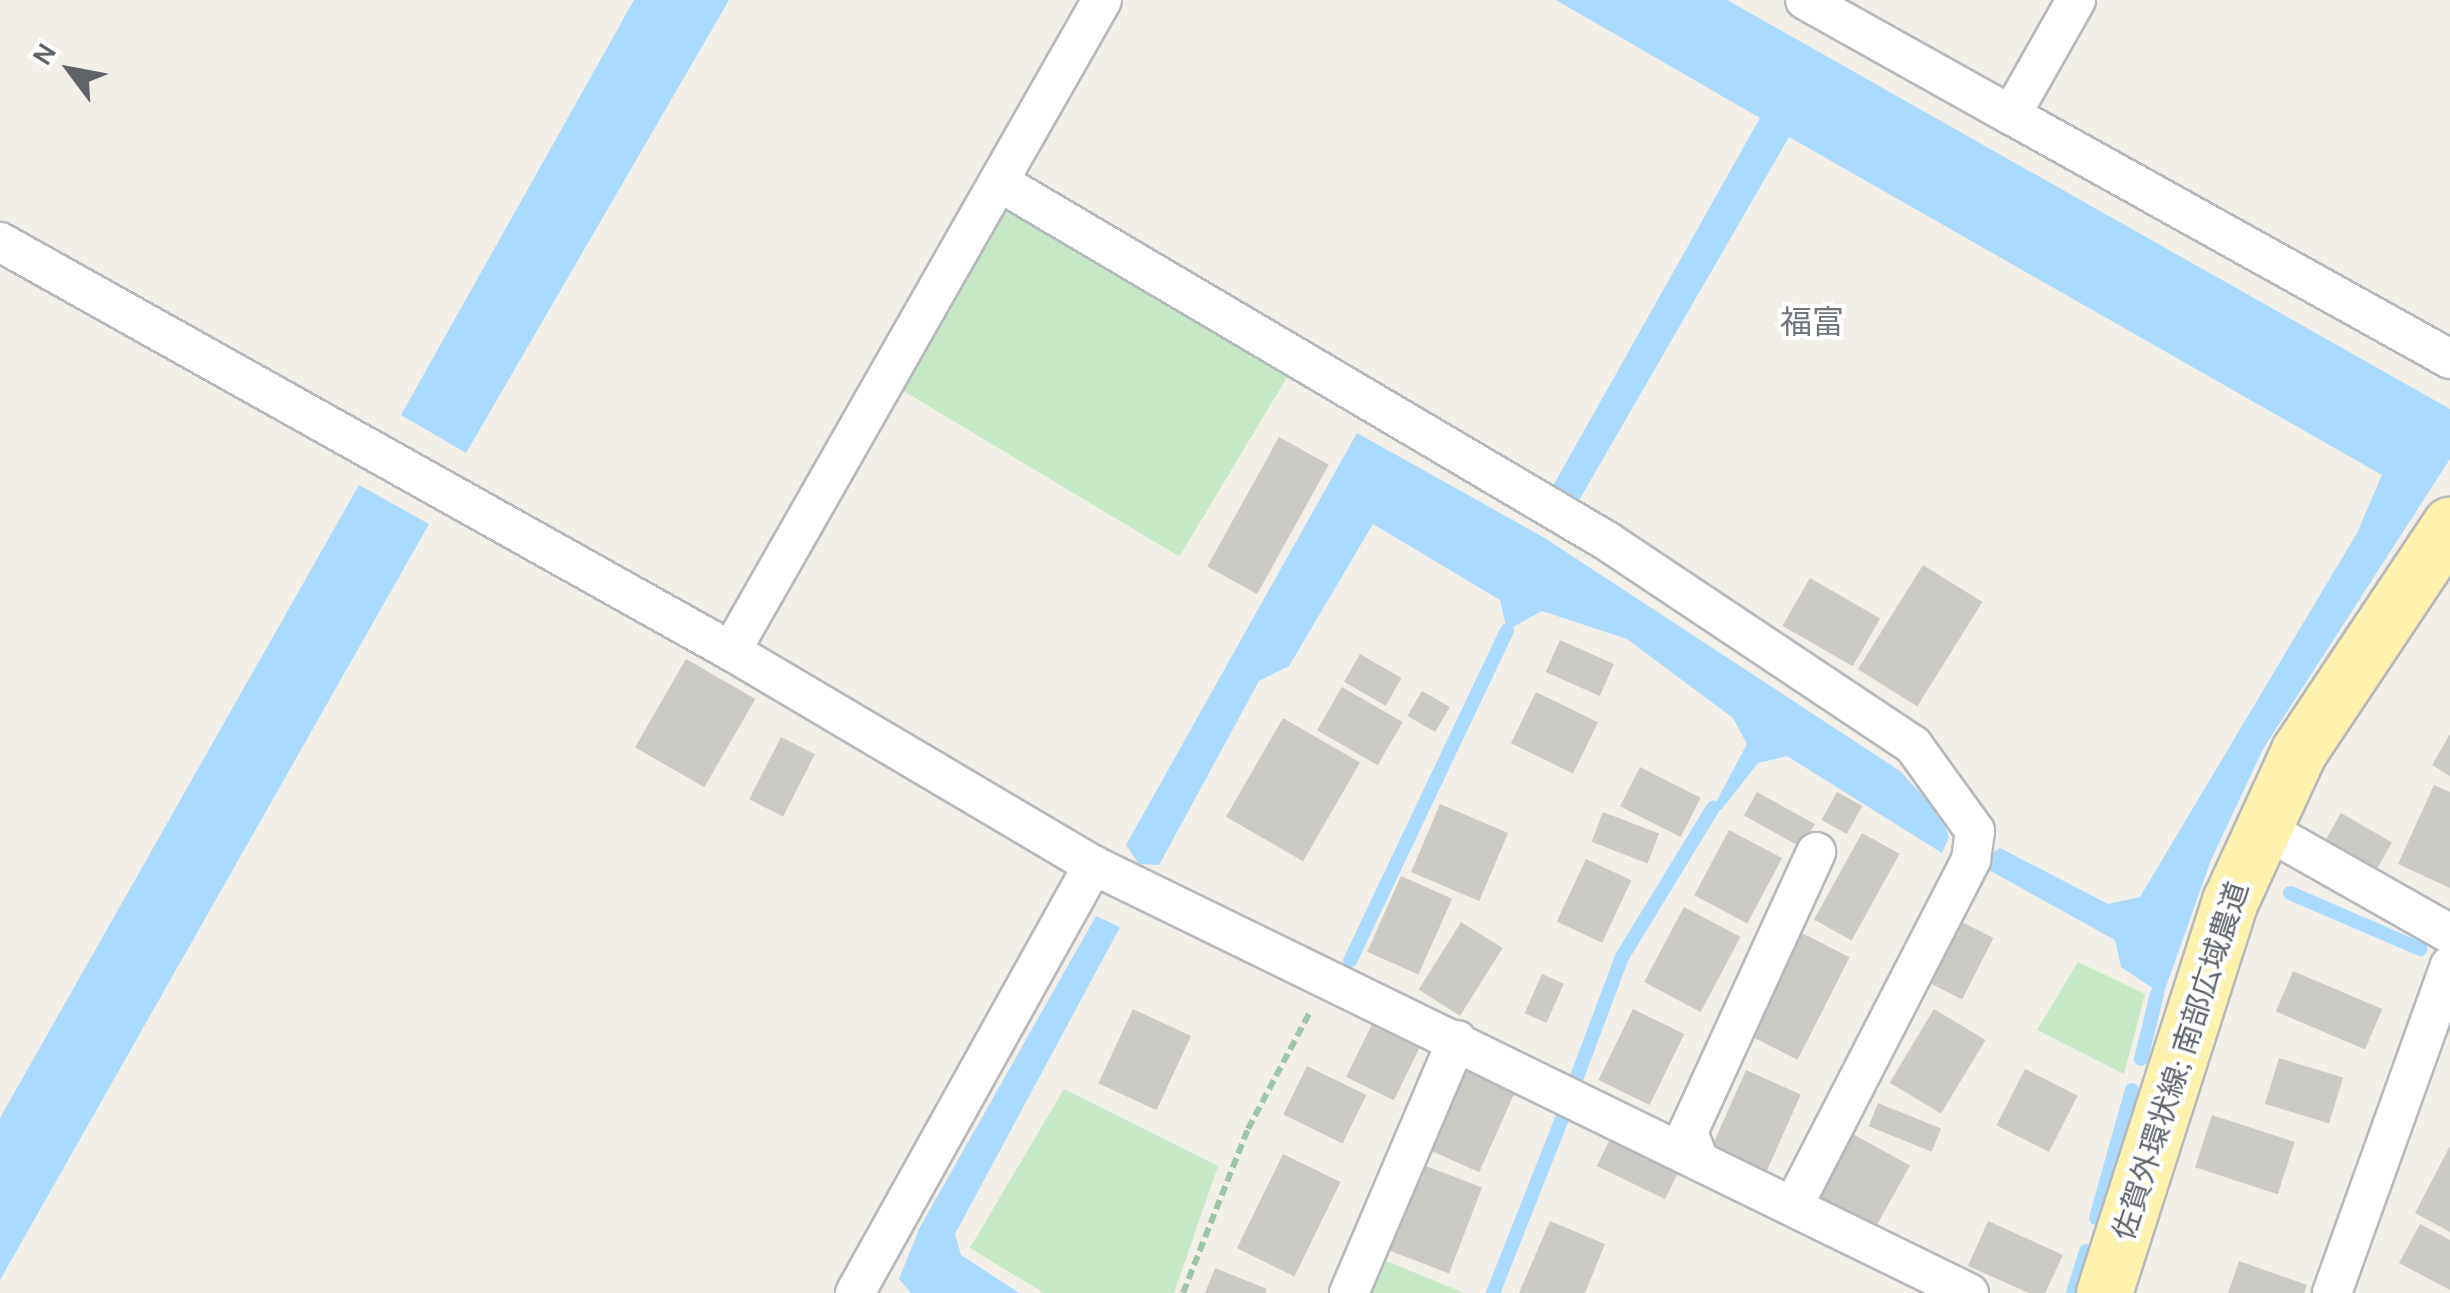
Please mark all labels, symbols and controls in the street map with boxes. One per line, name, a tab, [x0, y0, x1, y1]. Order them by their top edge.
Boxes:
north arrow	[20, 20, 120, 120]
text: N	[25, 37, 63, 71]
district label: 福富	[1780, 304, 1844, 342]
street label: 佐賀外環状線; 南部広域農道	[2106, 877, 2256, 1245]

